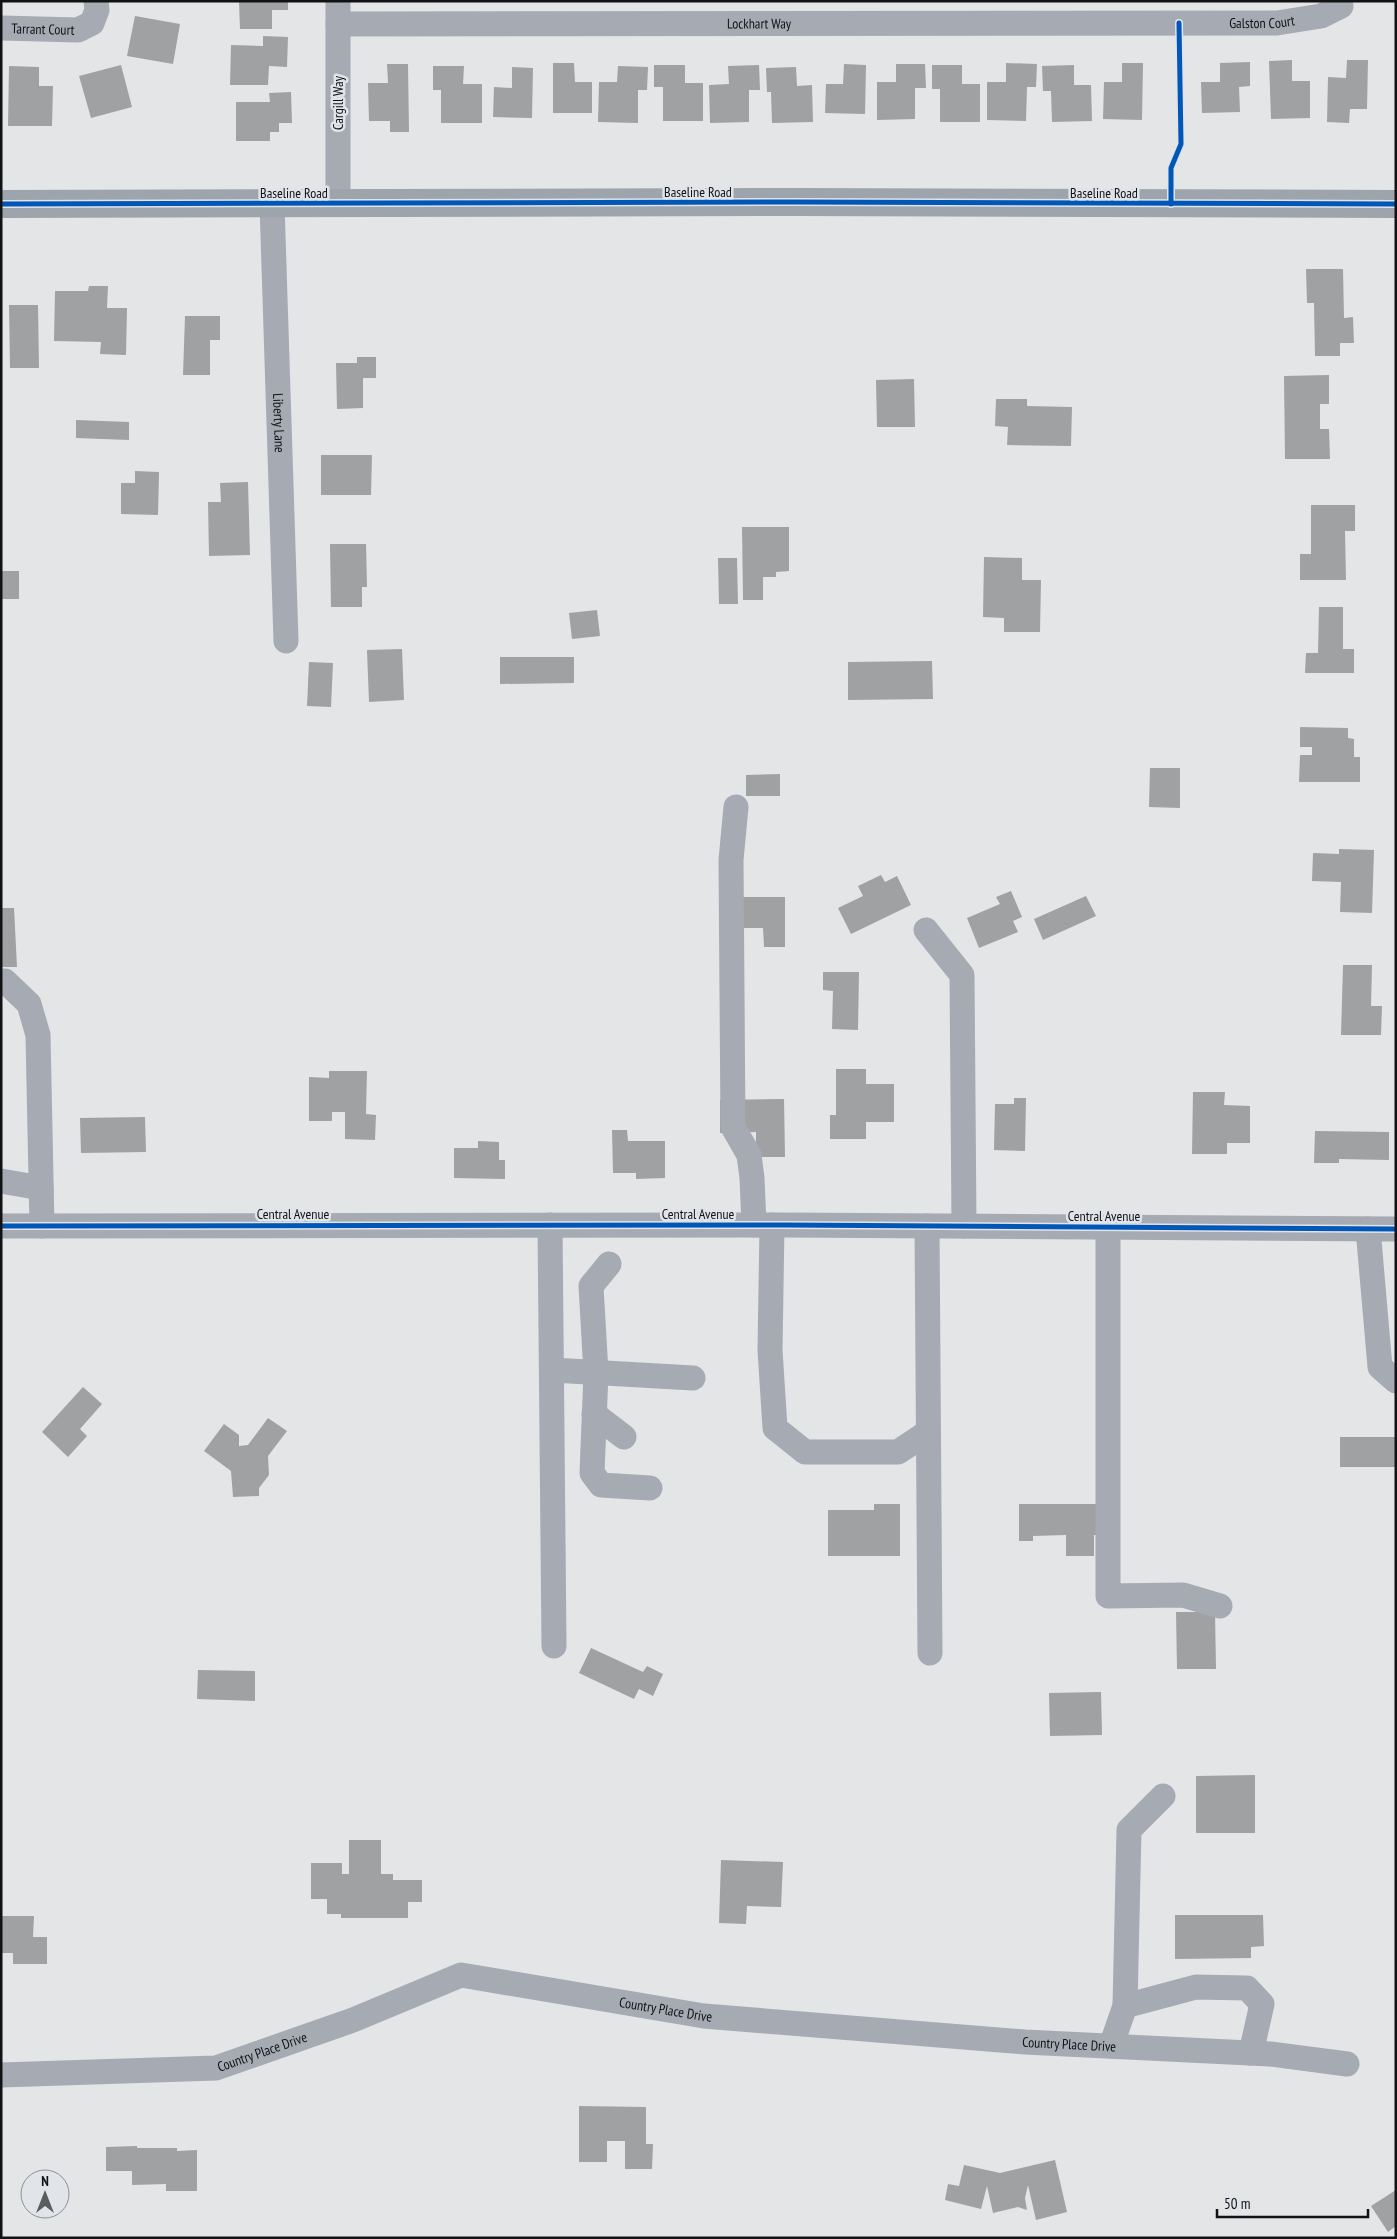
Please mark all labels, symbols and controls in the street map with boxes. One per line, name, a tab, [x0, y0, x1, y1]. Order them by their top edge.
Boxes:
street label: Galston Court	[1229, 11, 1296, 32]
street label: Lockhart Way	[727, 15, 792, 33]
street label: Tarrant Court	[11, 19, 75, 39]
street label: Cargill Way	[329, 75, 347, 130]
street label: Baseline Road	[664, 183, 732, 201]
street label: Baseline Road	[260, 184, 328, 202]
street label: Baseline Road	[1070, 184, 1138, 202]
street label: Liberty Lane	[269, 393, 289, 453]
street label: Central Avenue	[257, 1205, 329, 1223]
street label: Central Avenue	[662, 1205, 734, 1223]
street label: Central Avenue	[1068, 1207, 1140, 1225]
street label: Country Place Drive	[618, 1993, 713, 2026]
street label: Country Place Drive	[215, 2028, 310, 2076]
street label: Country Place Drive	[1022, 2033, 1117, 2055]
north arrow	[20, 2169, 70, 2219]
text: N	[41, 2172, 49, 2190]
scale bar	[1217, 2186, 1368, 2218]
text: 50 m	[1224, 2194, 1250, 2213]

